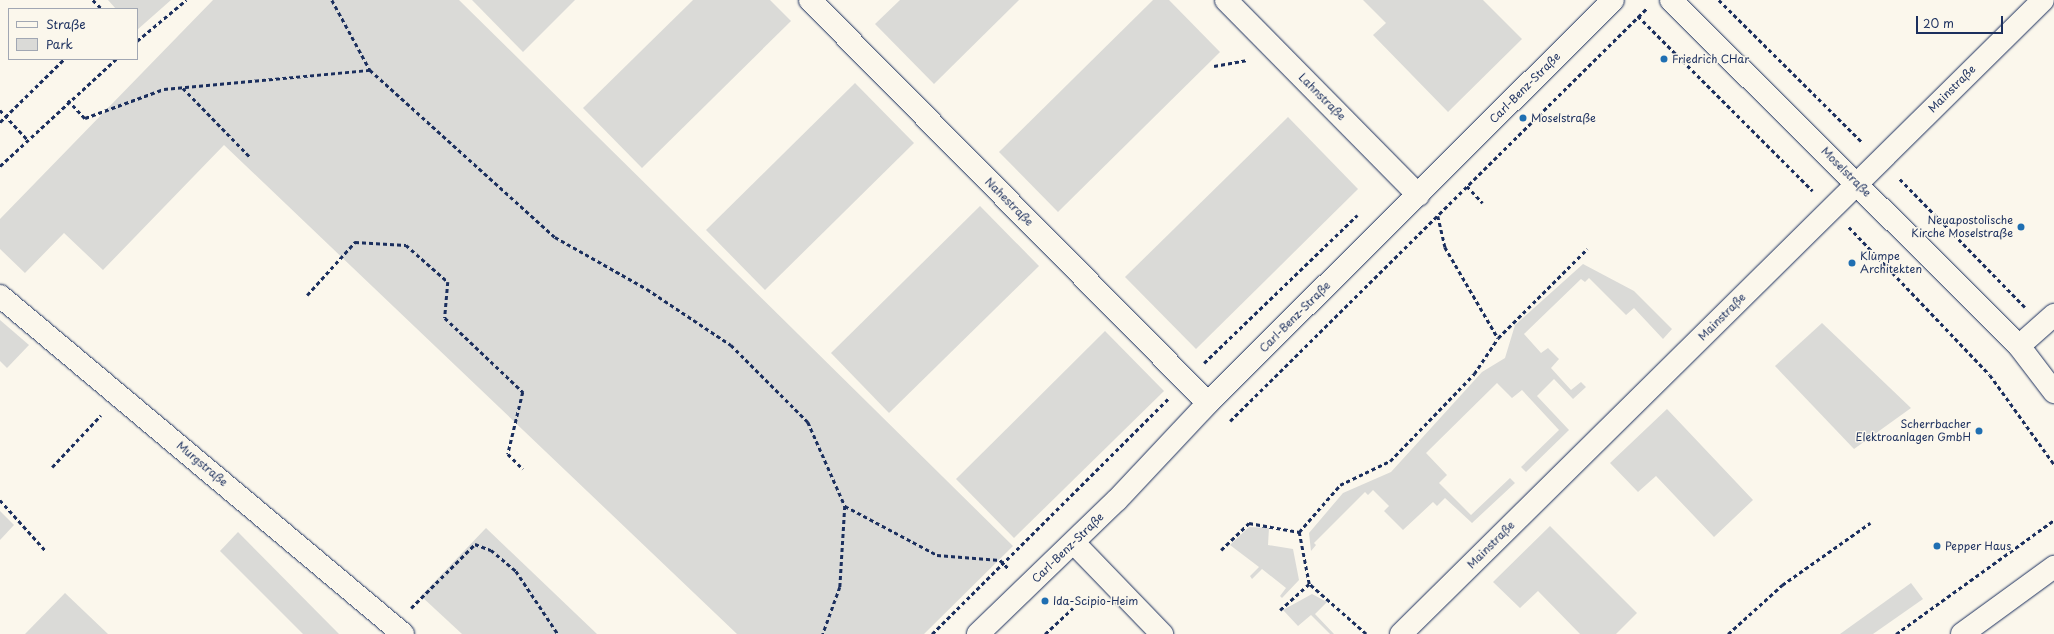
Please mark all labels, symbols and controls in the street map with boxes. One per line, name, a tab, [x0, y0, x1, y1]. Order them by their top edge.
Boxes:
legend	[8, 8, 138, 60]
scale bar	[1918, 8, 2005, 34]
text: 20 m	[1923, 14, 1954, 32]
text: Straße	[46, 15, 86, 33]
text: Park	[46, 35, 73, 53]
street label: Carl-Benz-Straße	[1487, 50, 1563, 126]
place label: Friedrich CHar	[1672, 52, 1750, 66]
marker: Friedrich CHar	[1659, 54, 1669, 64]
street label: Mainstraße	[1926, 63, 1978, 115]
street label: Lahnstraße	[1296, 71, 1348, 123]
place label: Moselstraße	[1531, 111, 1596, 125]
marker: Moselstraße	[1518, 113, 1528, 123]
street label: Moselstraße	[1818, 144, 1874, 200]
street label: Nahestraße	[982, 175, 1036, 229]
place label: Neuapostolische Kirche Moselstraße	[1911, 214, 2013, 240]
marker: Neuapostolische Kirche Moselstraße	[2016, 222, 2026, 232]
place label: Klumpe Architekten	[1860, 250, 1922, 276]
marker: Klumpe Architekten	[1847, 258, 1857, 268]
street label: Carl-Benz-Straße	[1257, 279, 1333, 355]
street label: Mainstraße	[1696, 291, 1748, 343]
place label: Scherrbacher Elektroanlagen GmbH	[1855, 418, 1971, 444]
marker: Scherrbacher Elektroanlagen GmbH	[1974, 426, 1984, 436]
street label: Murgstraße	[174, 439, 230, 489]
street label: Carl-Benz-Straße	[1029, 510, 1107, 586]
street label: Mainstraße	[1465, 519, 1517, 571]
place label: Pepper Haus	[1945, 539, 2012, 553]
marker: Pepper Haus	[1932, 541, 1942, 551]
place label: Ida-Scipio-Heim	[1053, 594, 1138, 608]
marker: Ida-Scipio-Heim	[1040, 596, 1050, 606]

